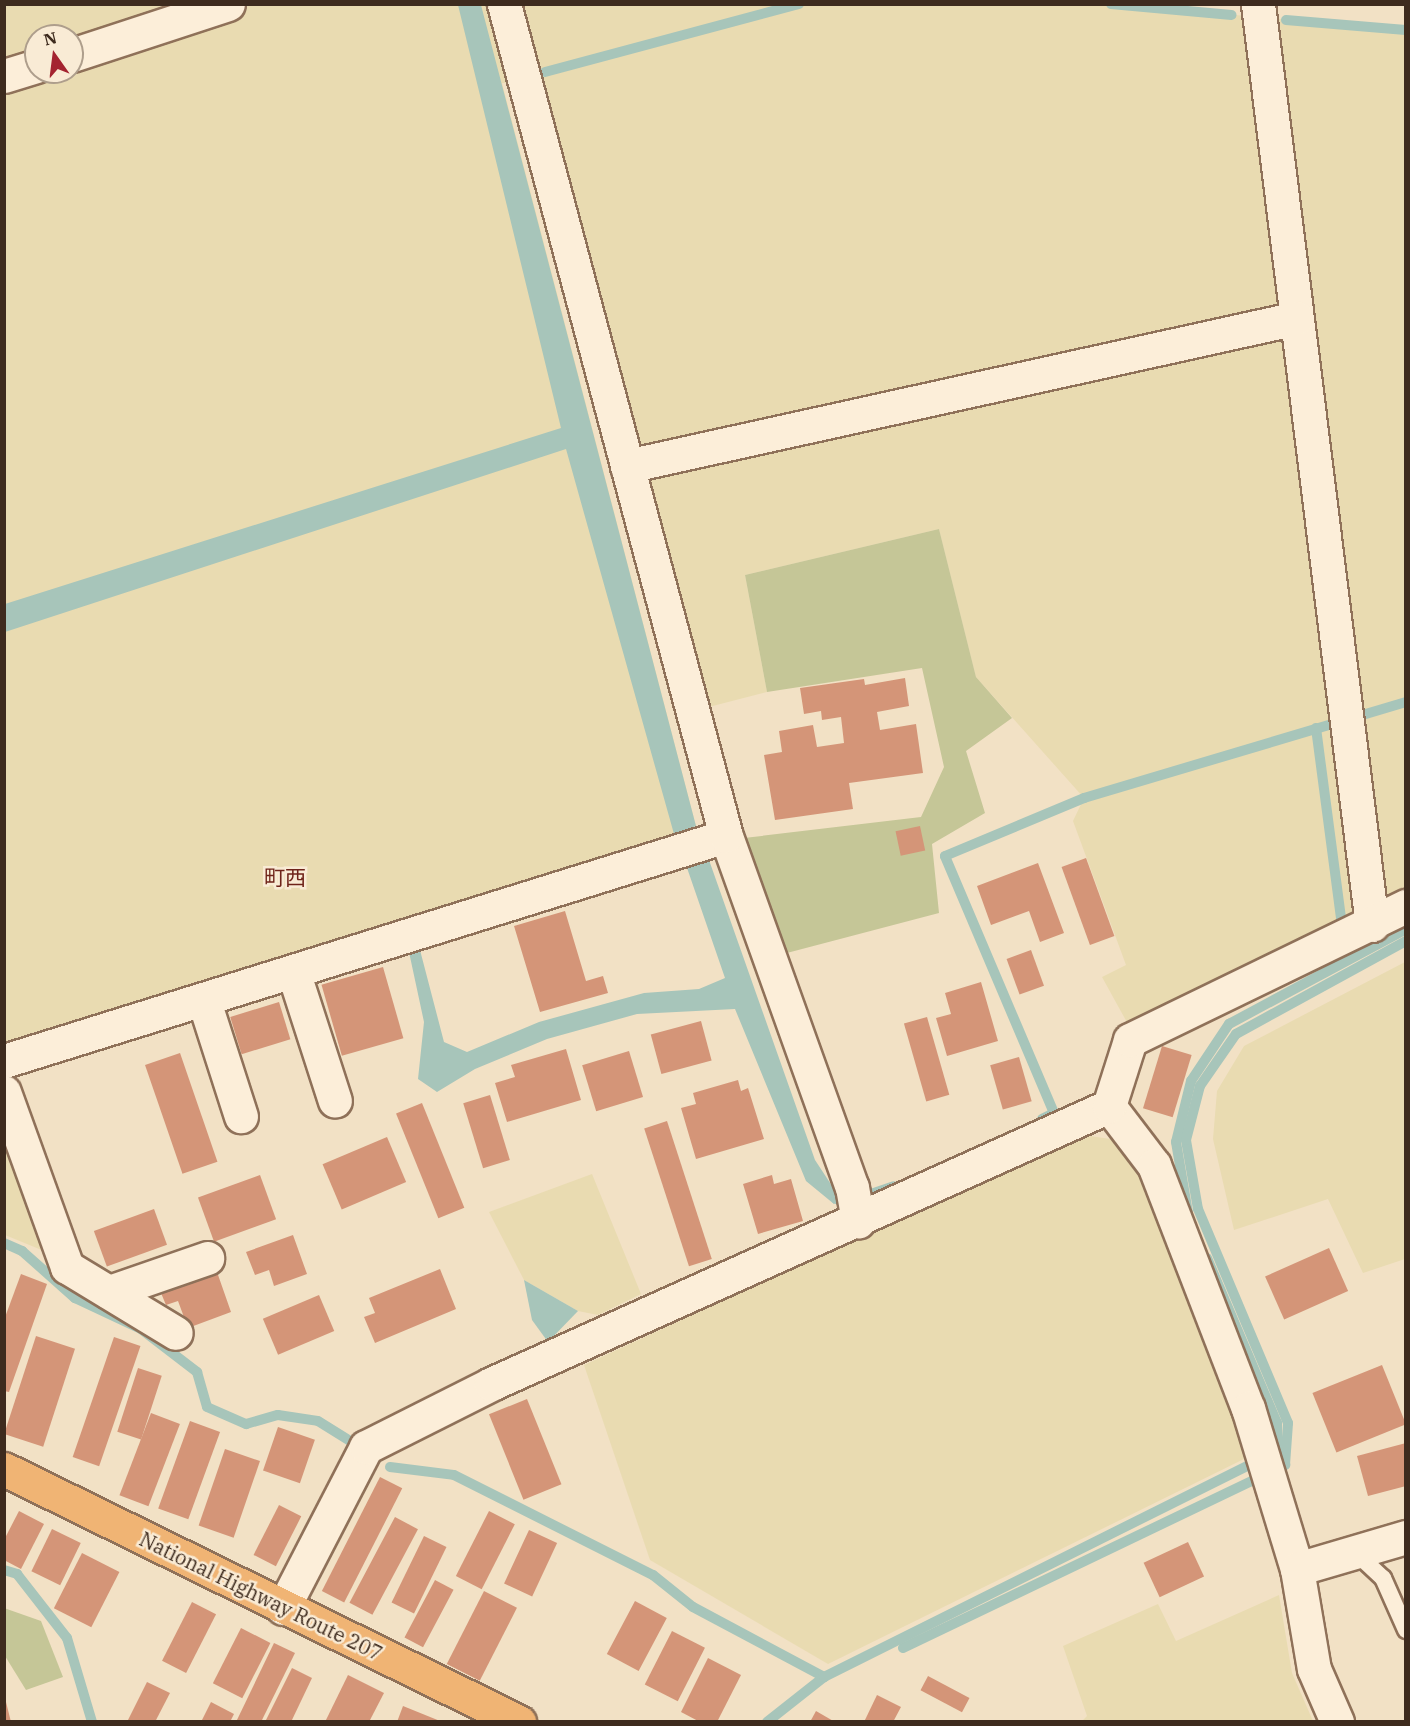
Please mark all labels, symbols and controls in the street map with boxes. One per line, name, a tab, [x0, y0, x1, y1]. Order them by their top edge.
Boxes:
north arrow	[24, 24, 84, 84]
text: N	[42, 27, 59, 50]
district label: 町西	[264, 864, 306, 890]
street label: National Highway Route 207	[136, 1527, 386, 1665]

